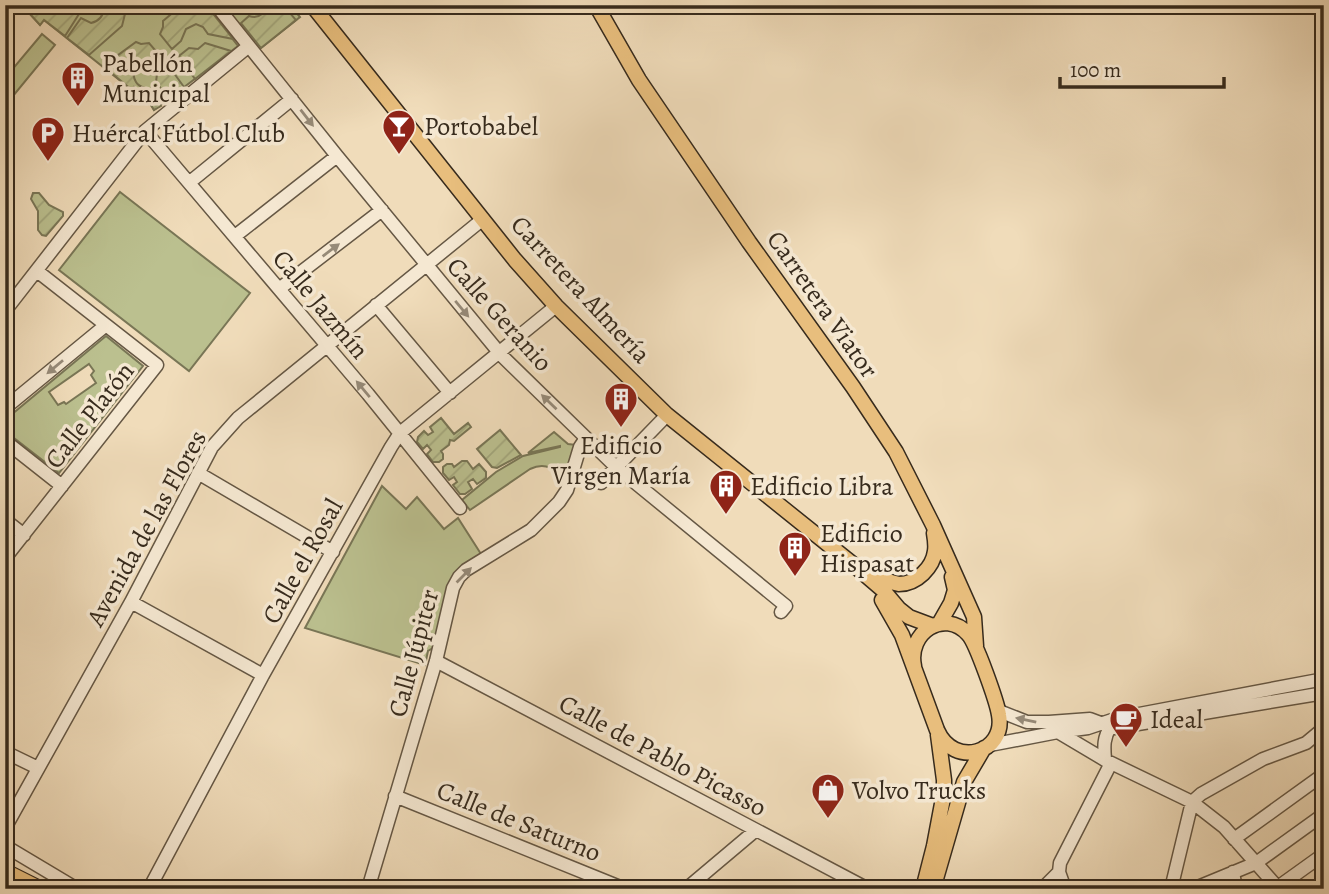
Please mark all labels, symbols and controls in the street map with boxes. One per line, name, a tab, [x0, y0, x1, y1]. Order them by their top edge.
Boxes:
place label: Pabellón Municipal	[102, 46, 210, 111]
scale bar	[1060, 46, 1224, 90]
text: 100 m	[1070, 56, 1121, 84]
building icon: Pabellón Municipal	[59, 59, 97, 108]
bar icon: Portobabel	[380, 107, 418, 156]
one-way arrow	[300, 109, 315, 127]
place label: Portobabel	[424, 109, 538, 144]
parking icon: Huércal Fútbol Club	[29, 114, 67, 163]
place label: Huércal Fútbol Club	[72, 116, 285, 151]
street label: Carretera Almería	[503, 208, 658, 371]
street label: Carretera Viator	[759, 224, 886, 385]
street label: Calle Jazmín	[265, 242, 377, 366]
one-way arrow	[321, 242, 339, 257]
street label: Calle Geranio	[439, 250, 560, 379]
one-way arrow	[455, 299, 470, 317]
street label: Calle Platón	[37, 355, 142, 476]
one-way arrow	[47, 359, 64, 374]
one-way arrow	[356, 380, 371, 398]
building icon: Edificio Virgen María	[602, 380, 640, 429]
one-way arrow	[541, 394, 558, 411]
street label: Avenida de las Flores	[77, 424, 215, 634]
place label: Edificio Virgen María	[550, 428, 691, 493]
building icon: Edificio Libra	[707, 467, 745, 516]
place label: Edificio Libra	[750, 469, 893, 504]
street label: Calle el Rosal	[254, 492, 351, 630]
place label: Edificio Hispasat	[820, 516, 915, 581]
building icon: Edificio Hispasat	[776, 529, 814, 578]
one-way arrow	[455, 567, 472, 583]
street label: Calle Júpiter	[380, 585, 447, 721]
street label: Calle de Pablo Picasso	[553, 686, 773, 825]
cafe icon: Ideal	[1107, 700, 1145, 749]
place label: Ideal	[1150, 702, 1203, 737]
one-way arrow	[1015, 714, 1037, 725]
shop icon: Volvo Trucks	[809, 771, 847, 820]
street label: Calle de Saturno	[432, 773, 606, 870]
place label: Volvo Trucks	[851, 773, 986, 808]

